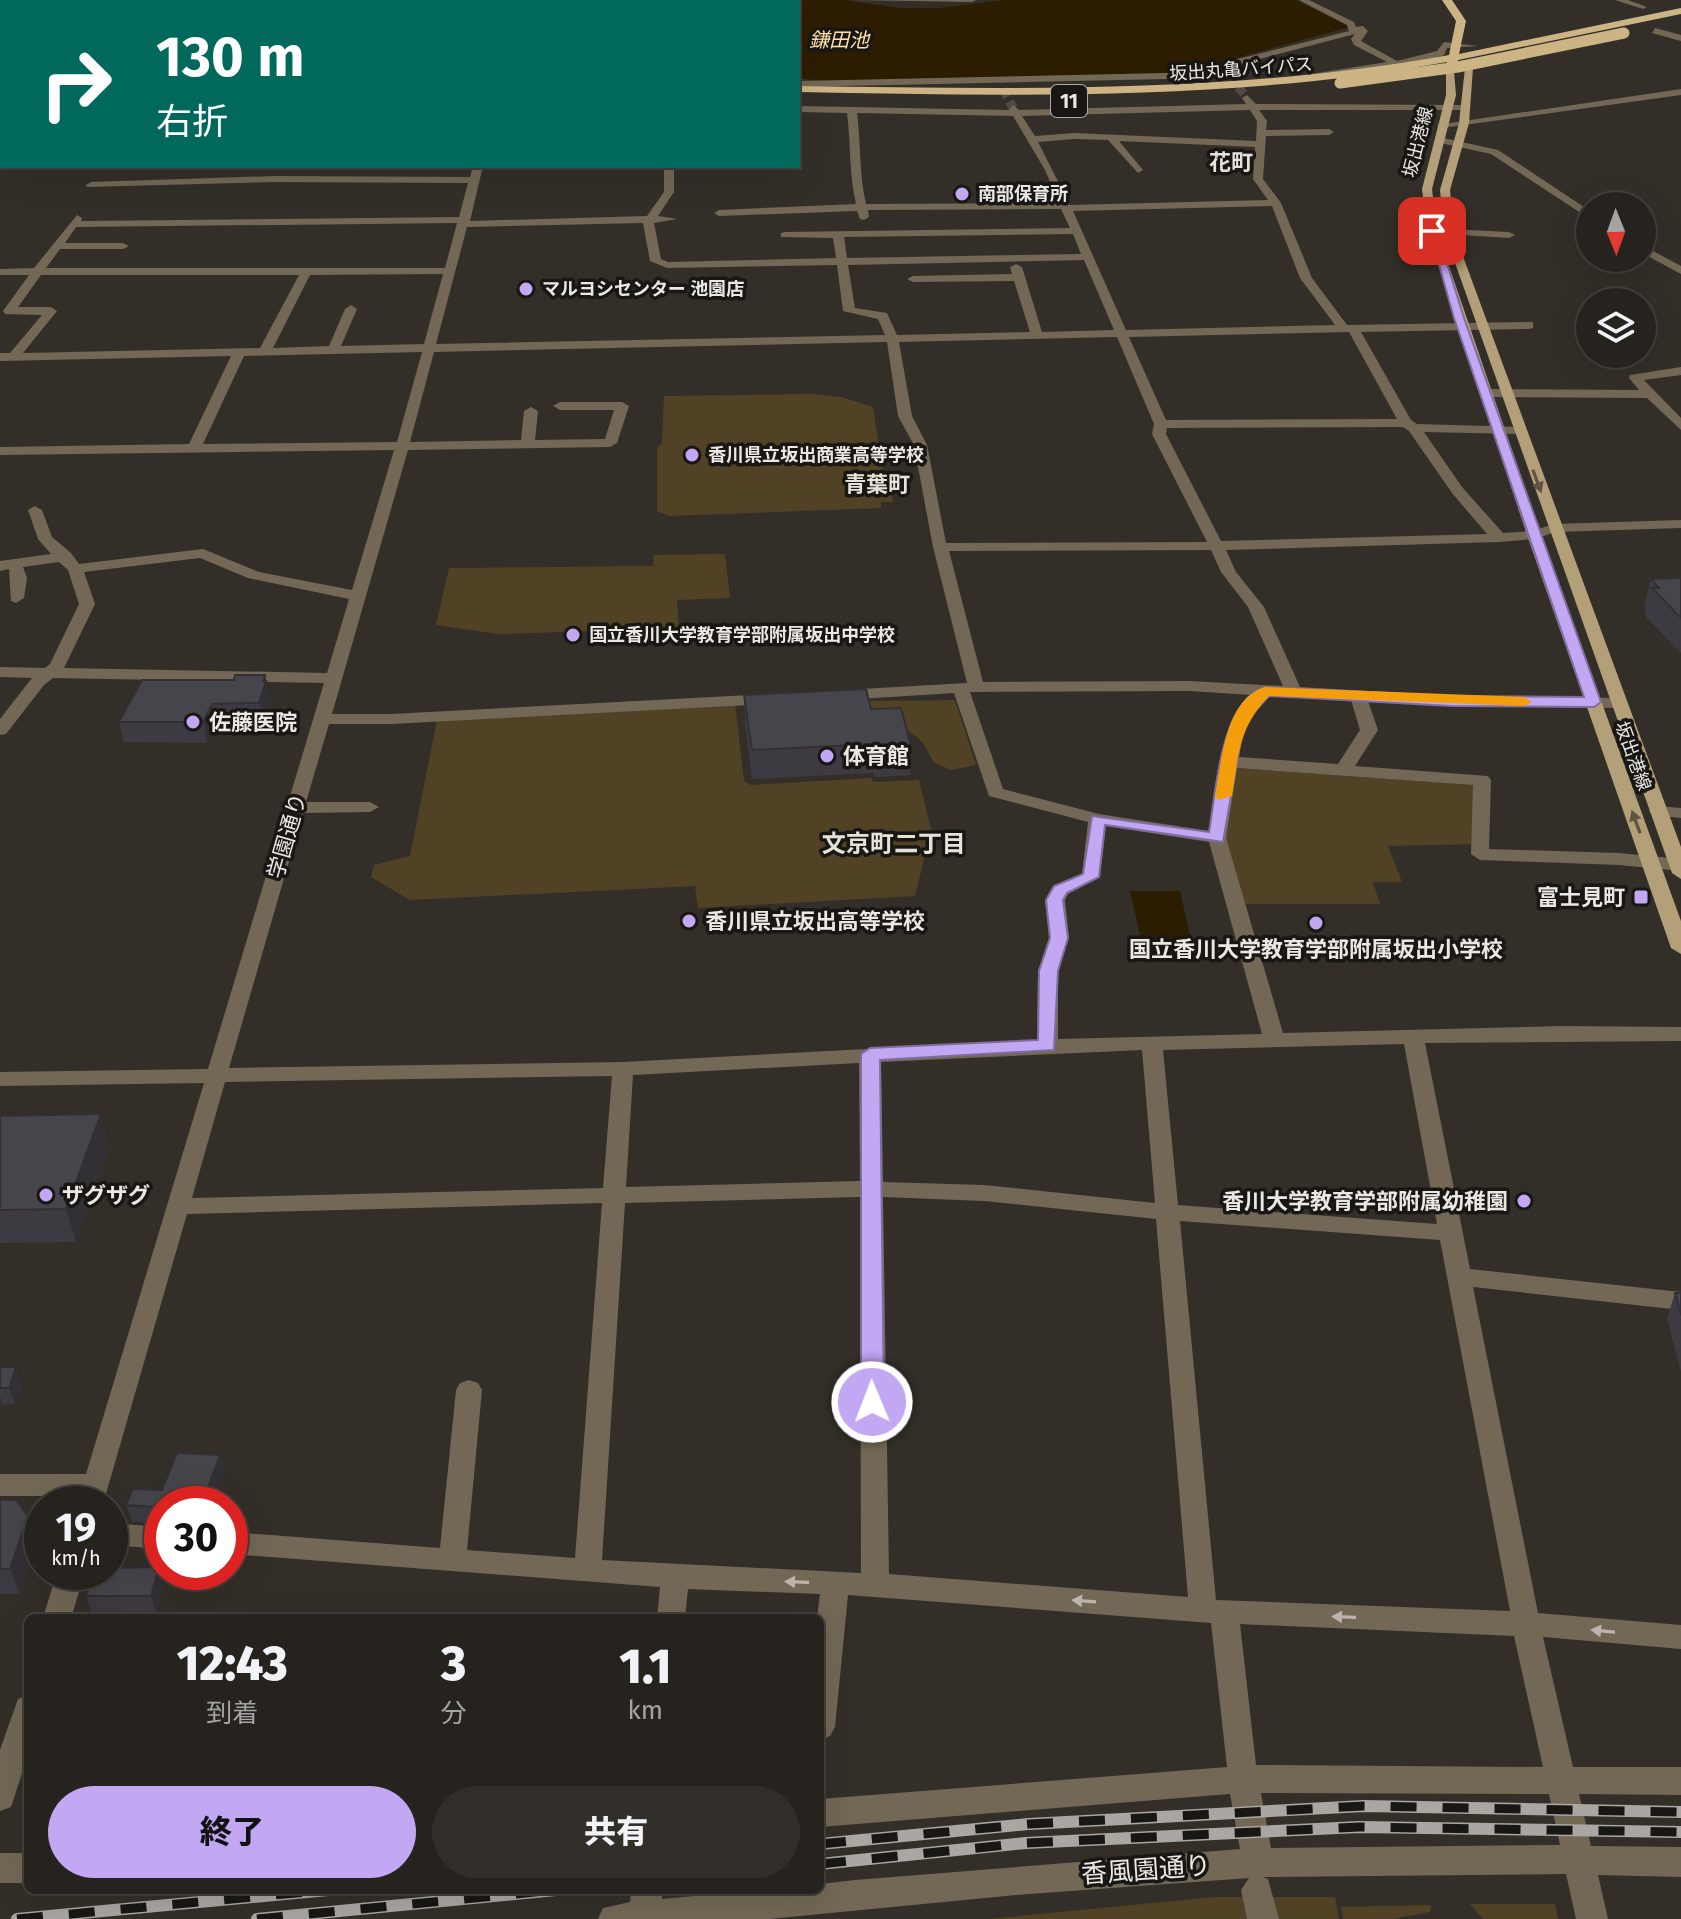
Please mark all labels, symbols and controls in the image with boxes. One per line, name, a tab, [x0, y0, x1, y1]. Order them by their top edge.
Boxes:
text: 130 m	[156, 24, 304, 91]
water label: 鎌田池	[809, 28, 871, 52]
icon: right	[24, 32, 128, 136]
street label: 坂出丸亀バイパス	[1169, 53, 1313, 85]
road number: 11	[1051, 85, 1087, 117]
text: 右折	[156, 100, 228, 144]
street label: 坂出港線	[1399, 104, 1437, 180]
district label: 花町	[1209, 149, 1253, 176]
place label: 南部保育所	[978, 183, 1068, 205]
marker: 南部保育所	[953, 185, 971, 203]
north arrow	[1576, 192, 1656, 272]
map controls	[1576, 192, 1656, 368]
pin	[1398, 197, 1466, 265]
icon: arrive	[1410, 209, 1454, 253]
place label: マルヨシセンター 池園店	[542, 278, 744, 300]
marker: マルヨシセンター 池園店	[517, 280, 535, 298]
button: layers	[1576, 288, 1656, 368]
place label: 香川県立坂出商業高等学校	[708, 444, 924, 466]
marker: 香川県立坂出商業高等学校	[683, 446, 701, 464]
one-way arrow	[1531, 470, 1544, 494]
district label: 青葉町	[844, 471, 910, 498]
place label: 国立香川大学教育学部附属坂出中学校	[589, 624, 895, 646]
marker: 国立香川大学教育学部附属坂出中学校	[564, 626, 582, 644]
place label: 佐藤医院	[209, 709, 297, 736]
marker: 佐藤医院	[184, 713, 202, 731]
street label: 坂出港線	[1610, 718, 1656, 794]
place label: 体育館	[843, 743, 909, 770]
marker: 体育館	[818, 747, 836, 765]
street label: 学園通り	[262, 790, 312, 882]
one-way arrow	[1629, 810, 1641, 834]
district label: 文京町二丁目	[822, 830, 966, 858]
place label: 富士見町	[1537, 884, 1625, 911]
marker: 富士見町	[1632, 888, 1650, 906]
place label: 香川県立坂出高等学校	[705, 908, 925, 935]
marker: 香川県立坂出高等学校	[680, 912, 698, 930]
marker: 国立香川大学教育学部附属坂出小学校	[1307, 914, 1325, 932]
place label: 国立香川大学教育学部附属坂出小学校	[1129, 936, 1503, 963]
place label: ザグザグ	[62, 1182, 150, 1209]
marker: ザグザグ	[37, 1186, 55, 1204]
place label: 香川大学教育学部附属幼稚園	[1222, 1188, 1508, 1215]
marker: 香川大学教育学部附属幼稚園	[1515, 1192, 1533, 1210]
position arrow	[830, 1360, 914, 1444]
speed limit sign: 30	[144, 1486, 248, 1590]
text: 19	[56, 1504, 96, 1552]
text: km/h	[51, 1546, 101, 1570]
one-way arrow	[784, 1576, 809, 1589]
one-way arrow	[1071, 1594, 1096, 1607]
one-way arrow	[1331, 1610, 1356, 1623]
one-way arrow	[1590, 1624, 1615, 1637]
text: 12:43	[177, 1635, 288, 1693]
text: 3	[441, 1635, 466, 1693]
text: 1.1	[619, 1638, 671, 1696]
text: km	[627, 1695, 663, 1726]
text: 到着	[206, 1698, 258, 1729]
text: 分	[441, 1698, 467, 1729]
button: 終了	[48, 1786, 416, 1878]
button: 共有	[432, 1786, 800, 1878]
street label: 香風園通り	[1080, 1850, 1212, 1890]

